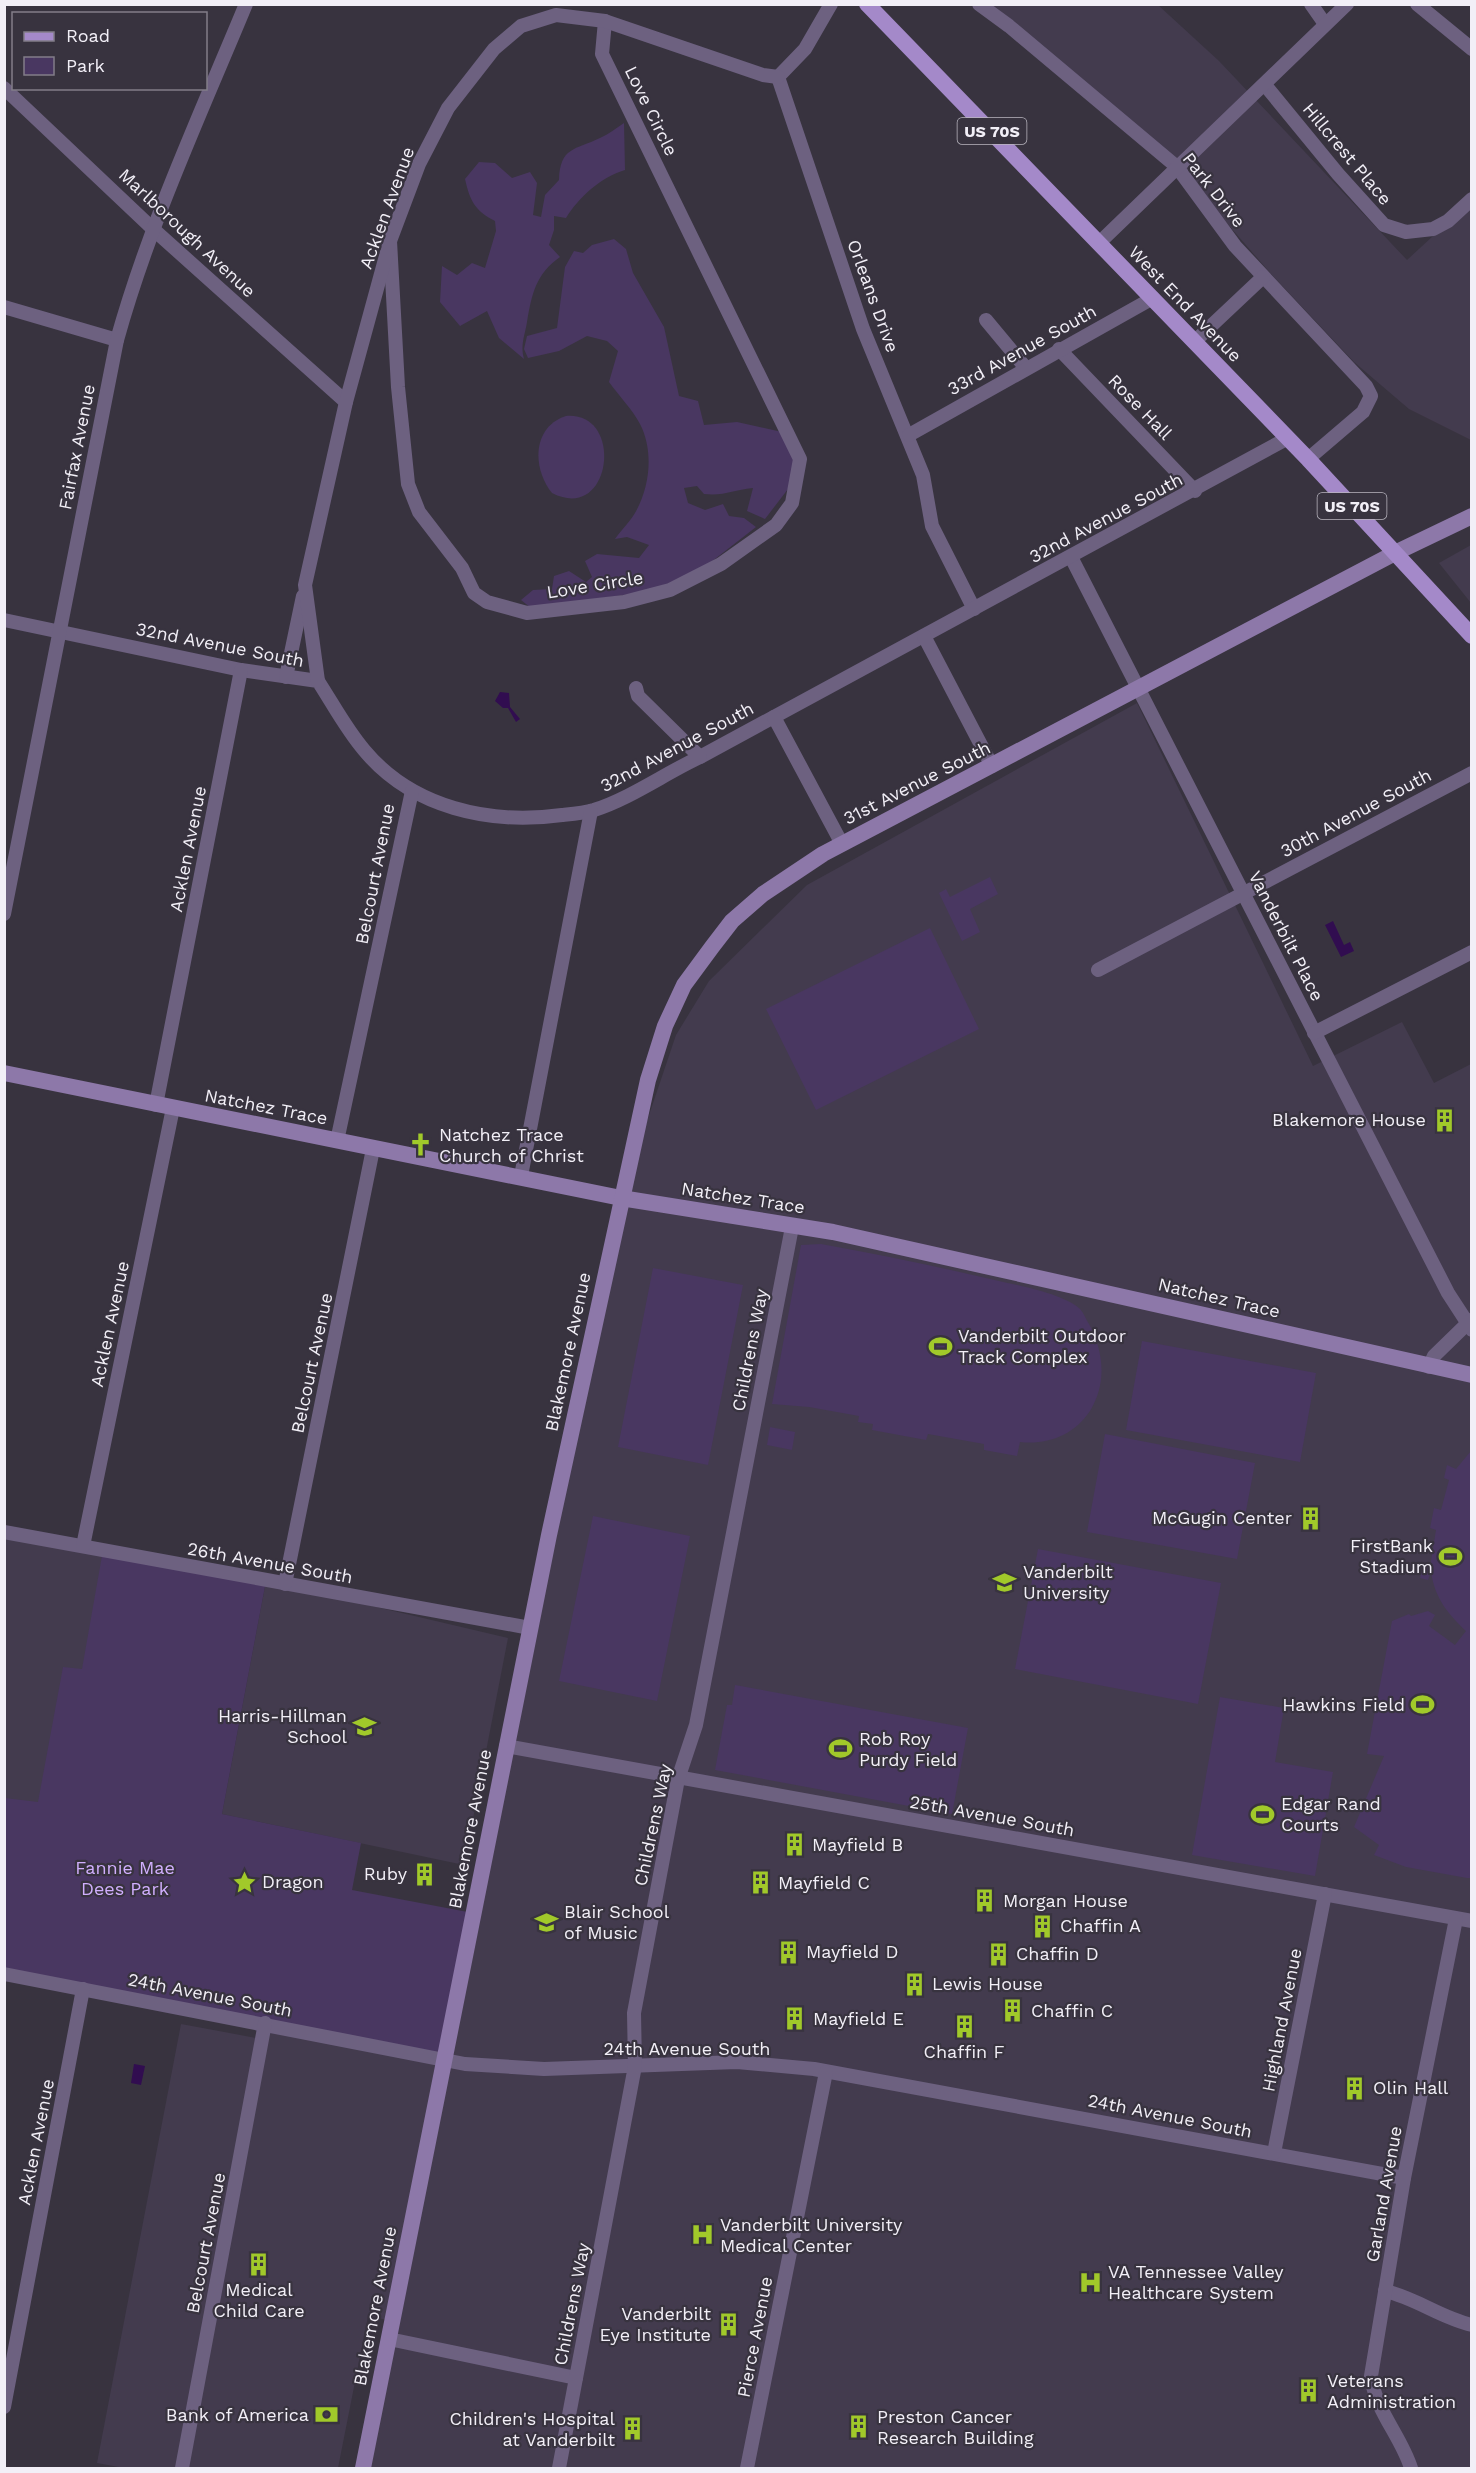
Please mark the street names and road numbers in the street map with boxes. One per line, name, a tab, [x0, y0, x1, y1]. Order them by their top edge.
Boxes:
street label: Love Circle	[621, 62, 682, 159]
street label: Hillcrest Place	[1299, 98, 1396, 209]
road number: US 70S	[958, 118, 1026, 144]
street label: Acklen Avenue	[355, 144, 418, 272]
street label: Park Drive	[1179, 148, 1250, 231]
street label: Marlborough Avenue	[115, 164, 260, 301]
street label: Orleans Drive	[843, 237, 904, 355]
street label: West End Avenue	[1125, 241, 1246, 366]
street label: 33rd Avenue South	[944, 300, 1100, 399]
street label: Rose Hall	[1104, 370, 1177, 444]
street label: Fairfax Avenue	[54, 382, 99, 511]
street label: 32nd Avenue South	[1025, 468, 1186, 567]
road number: US 70S	[1318, 493, 1386, 519]
street label: Love Circle	[545, 567, 645, 602]
street label: 32nd Avenue South	[134, 618, 306, 671]
street label: 32nd Avenue South	[596, 697, 757, 796]
street label: 31st Avenue South	[840, 736, 994, 829]
street label: 30th Avenue South	[1277, 764, 1435, 861]
street label: Acklen Avenue	[165, 784, 210, 914]
street label: Belcourt Avenue	[351, 802, 398, 946]
street label: Vanderbilt Place	[1245, 867, 1328, 1004]
street label: Natchez Trace	[203, 1084, 329, 1129]
street label: Natchez Trace	[680, 1177, 806, 1218]
street label: Acklen Avenue	[86, 1259, 133, 1389]
street label: Blakemore Avenue	[540, 1270, 595, 1433]
street label: Natchez Trace	[1156, 1273, 1282, 1322]
street label: Childrens Way	[727, 1286, 772, 1413]
street label: Belcourt Avenue	[286, 1291, 337, 1435]
street label: 26th Avenue South	[186, 1538, 354, 1587]
street label: Blakemore Avenue	[444, 1747, 495, 1911]
street label: Childrens Way	[629, 1761, 676, 1888]
street label: 25th Avenue South	[908, 1791, 1076, 1840]
street label: Highland Avenue	[1257, 1946, 1306, 2094]
street label: 24th Avenue South	[126, 1968, 294, 2021]
street label: 24th Avenue South	[604, 2038, 771, 2059]
street label: Acklen Avenue	[13, 2077, 58, 2207]
street label: 24th Avenue South	[1086, 2089, 1254, 2142]
street label: Garland Avenue	[1361, 2124, 1406, 2264]
street label: Belcourt Avenue	[182, 2171, 229, 2315]
street label: Blakemore Avenue	[349, 2224, 400, 2388]
street label: Childrens Way	[549, 2240, 594, 2367]
street label: Pierce Avenue	[732, 2275, 777, 2399]

